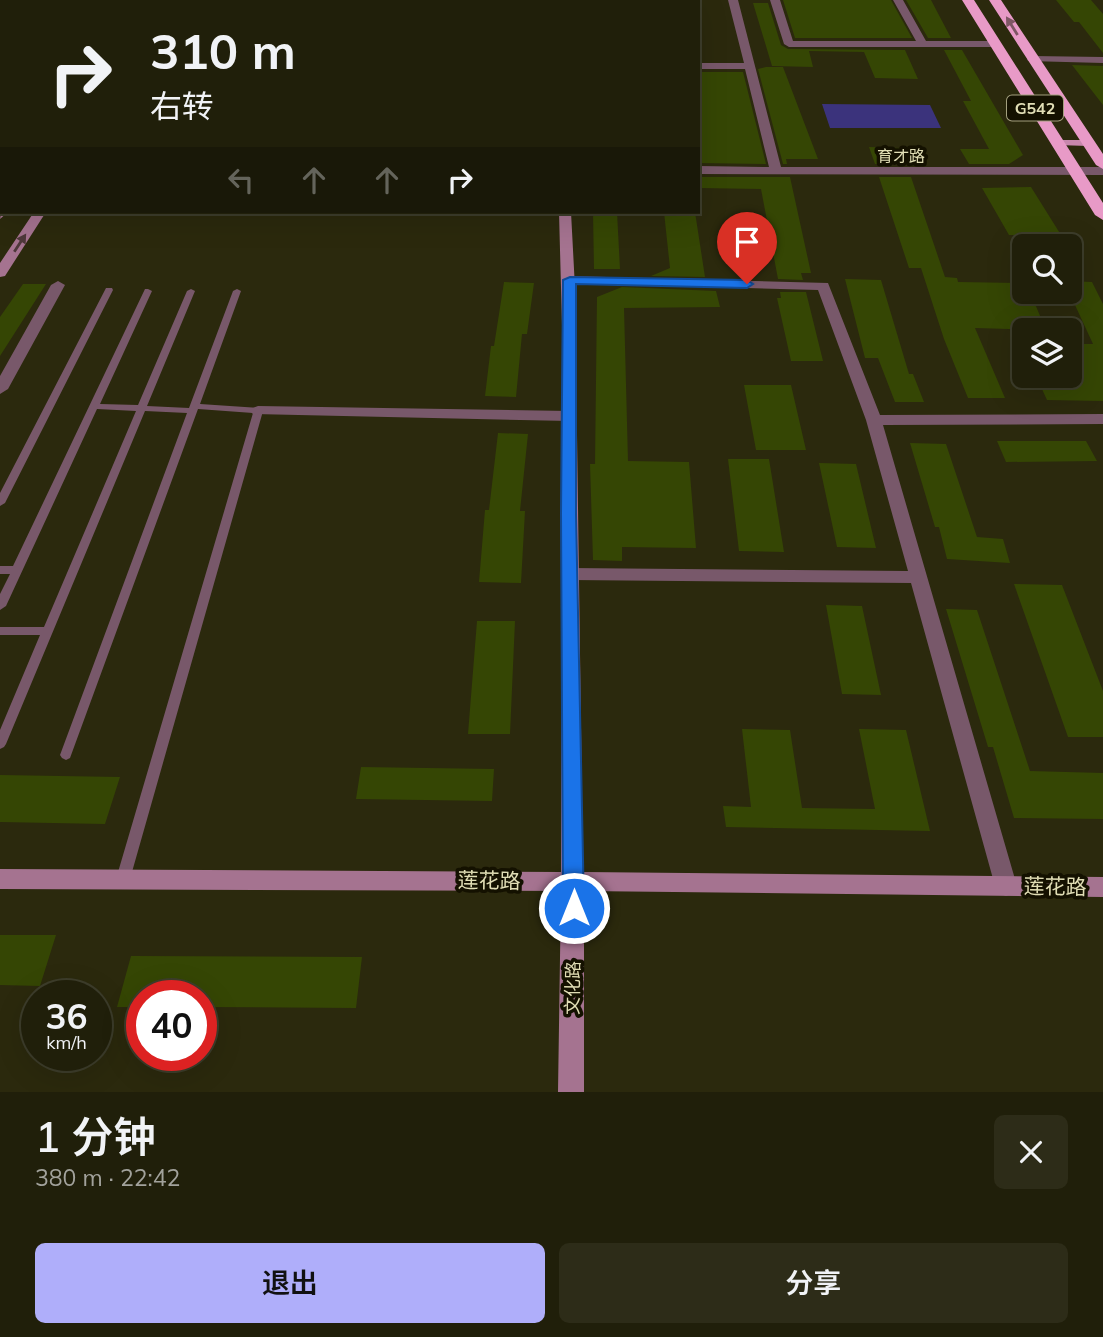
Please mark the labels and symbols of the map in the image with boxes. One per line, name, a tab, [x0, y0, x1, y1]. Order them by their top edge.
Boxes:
one-way arrow	[1005, 17, 1018, 36]
road number: G542	[1007, 96, 1063, 120]
street label: 育才路	[877, 146, 925, 166]
pin	[717, 212, 777, 284]
one-way arrow	[13, 233, 26, 252]
street label: 莲花路	[457, 866, 521, 894]
position arrow	[537, 871, 611, 945]
street label: 莲花路	[1023, 872, 1087, 900]
street label: 文化路	[561, 961, 584, 1015]
speed limit sign: 40	[126, 980, 217, 1071]

